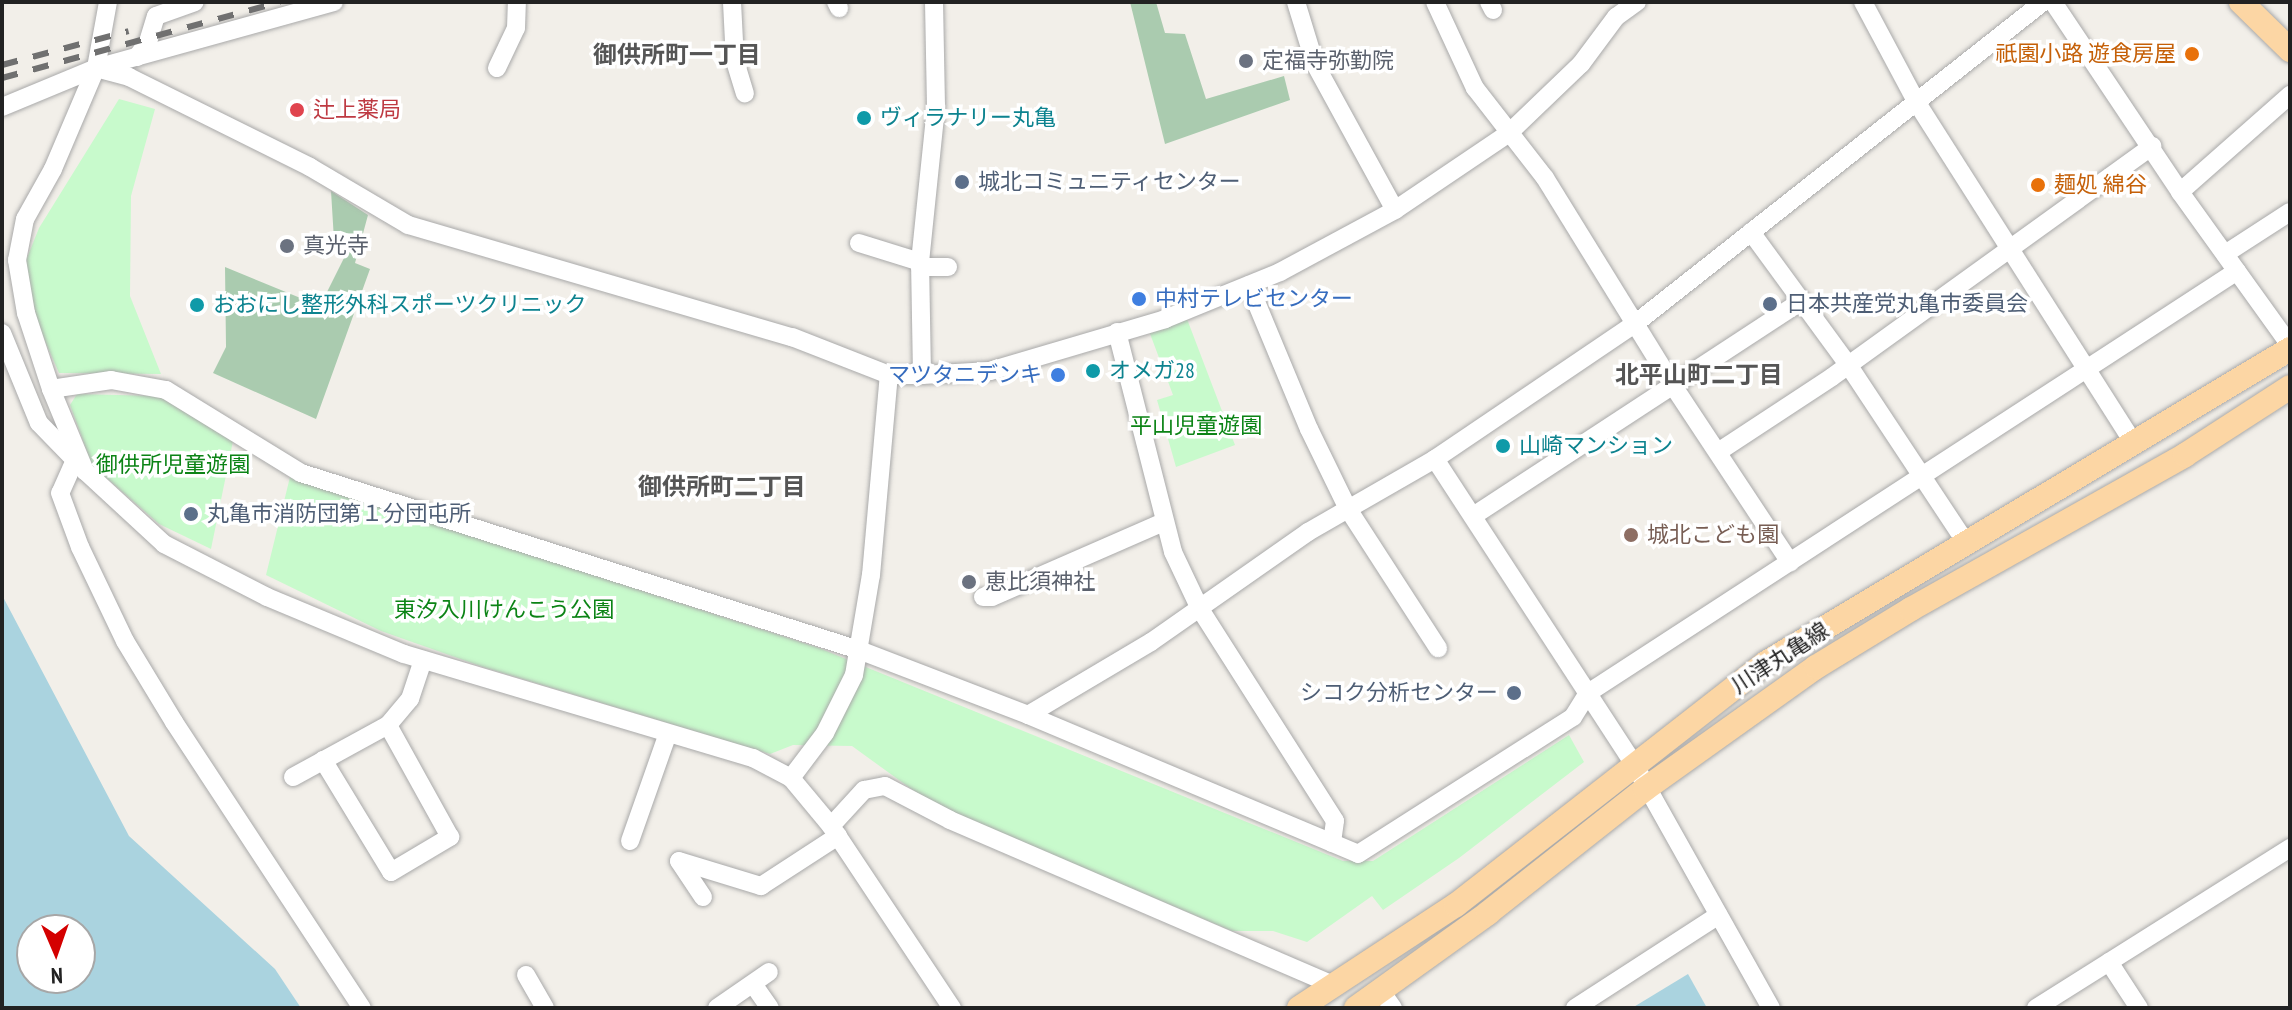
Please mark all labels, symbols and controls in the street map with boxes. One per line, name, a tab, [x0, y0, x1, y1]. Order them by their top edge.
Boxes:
district label: 御供所町一丁目	[593, 41, 761, 69]
place label: 祇園小路 遊食房屋	[1995, 41, 2176, 67]
marker: 祇園小路 遊食房屋	[2183, 45, 2201, 63]
place label: 定福寺弥勤院	[1262, 48, 1394, 74]
marker: 定福寺弥勤院	[1237, 52, 1255, 70]
place label: 辻上薬局	[313, 97, 401, 123]
marker: 辻上薬局	[288, 101, 306, 119]
place label: ヴィラナリー丸亀	[880, 105, 1056, 131]
marker: ヴィラナリー丸亀	[855, 109, 873, 127]
place label: 城北コミュニティセンター	[978, 169, 1242, 195]
place label: 麺処 綿谷	[2054, 172, 2147, 198]
marker: 城北コミュニティセンター	[953, 173, 971, 191]
marker: 麺処 綿谷	[2029, 176, 2047, 194]
place label: 真光寺	[303, 233, 369, 259]
marker: 真光寺	[278, 237, 296, 255]
place label: 中村テレビセンター	[1155, 286, 1353, 312]
marker: 中村テレビセンター	[1130, 290, 1148, 308]
place label: 日本共産党丸亀市委員会	[1786, 291, 2028, 317]
place label: おおにし整形外科スポーツクリニック	[213, 292, 587, 318]
marker: 日本共産党丸亀市委員会	[1761, 295, 1779, 313]
marker: おおにし整形外科スポーツクリニック	[188, 296, 206, 314]
place label: オメガ28	[1109, 358, 1195, 384]
district label: 北平山町二丁目	[1615, 361, 1783, 389]
place label: マツタニデンキ	[888, 362, 1042, 388]
marker: オメガ28	[1084, 362, 1102, 380]
marker: マツタニデンキ	[1049, 366, 1067, 384]
park label: 平山児童遊園	[1130, 413, 1262, 439]
place label: 山崎マンション	[1519, 433, 1673, 459]
marker: 山崎マンション	[1494, 437, 1512, 455]
park label: 御供所児童遊園	[96, 452, 250, 478]
district label: 御供所町二丁目	[638, 473, 806, 501]
place label: 丸亀市消防団第１分団屯所	[207, 501, 471, 527]
marker: 丸亀市消防団第１分団屯所	[182, 505, 200, 523]
place label: 城北こども園	[1647, 522, 1779, 548]
marker: 城北こども園	[1622, 526, 1640, 544]
place label: 恵比須神社	[985, 569, 1095, 595]
marker: 恵比須神社	[960, 573, 978, 591]
park label: 東汐入川けんこう公園	[394, 597, 614, 623]
street label: 川津丸亀線	[1727, 617, 1833, 699]
place label: シコク分析センター	[1300, 680, 1498, 706]
marker: シコク分析センター	[1505, 684, 1523, 702]
north arrow	[16, 914, 96, 994]
text: N	[50, 962, 63, 990]

